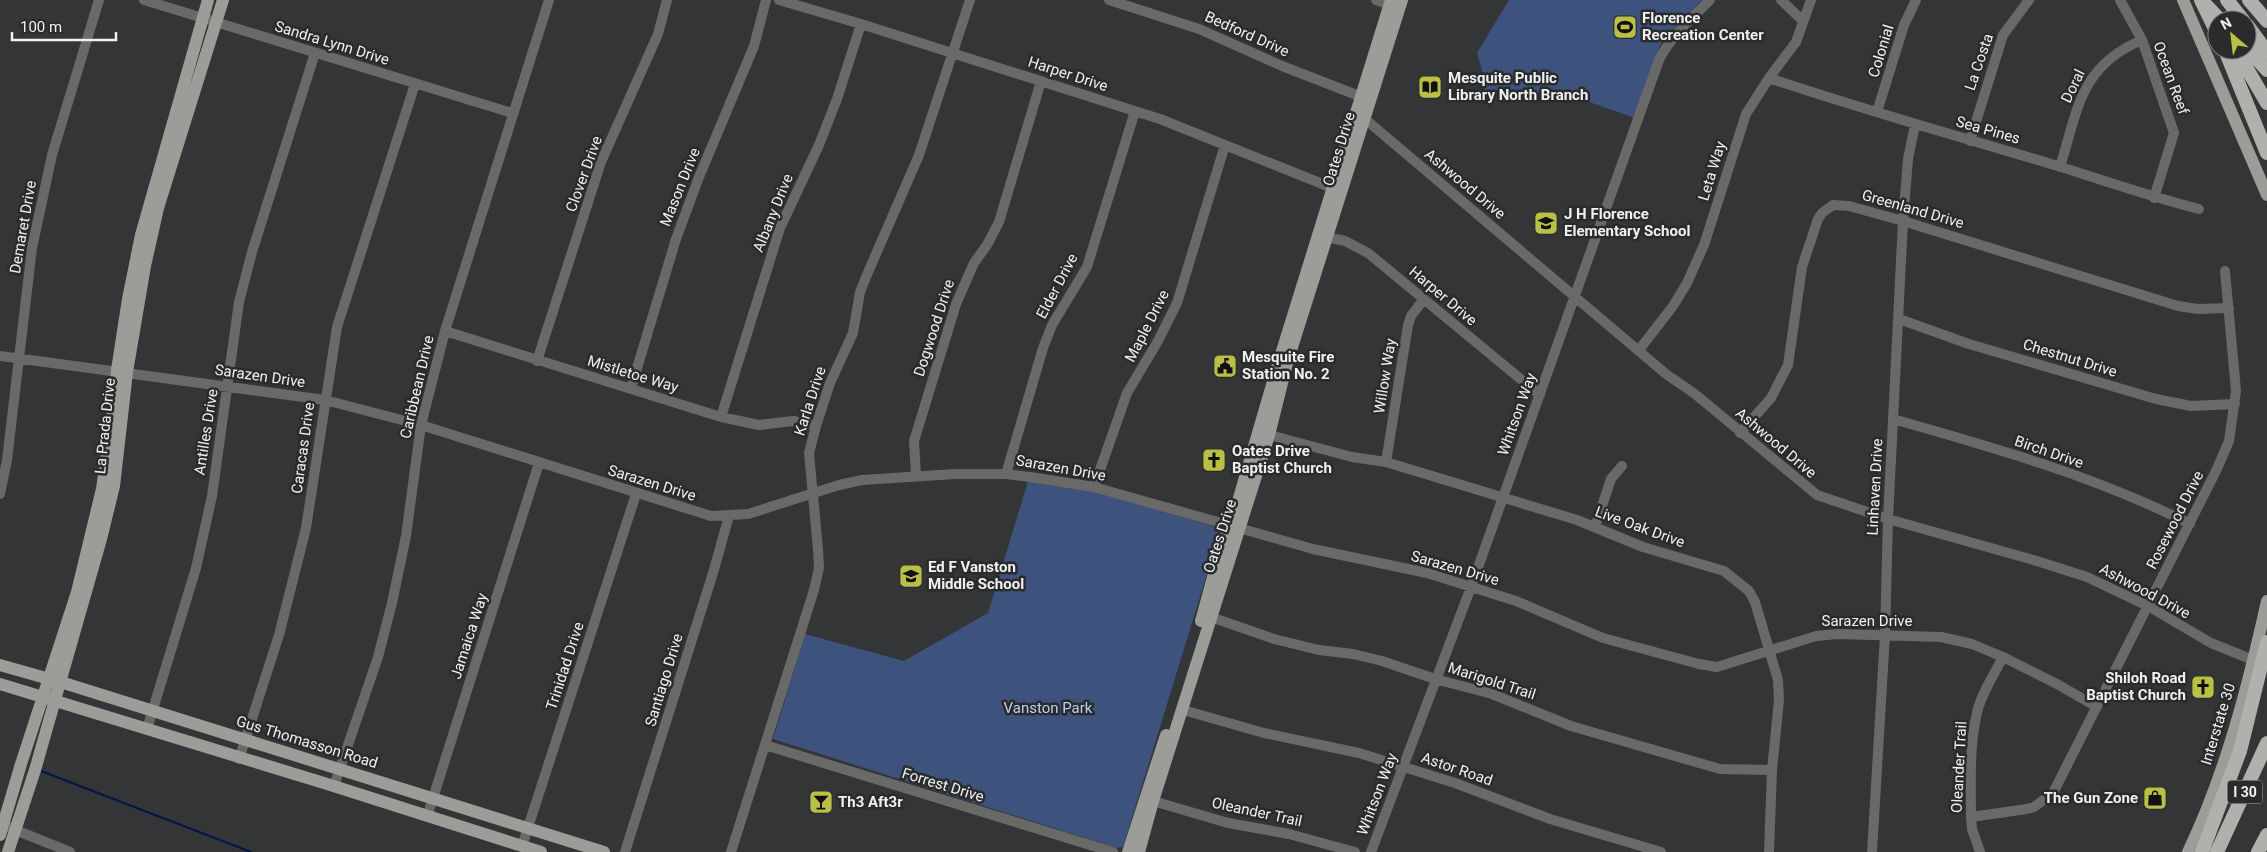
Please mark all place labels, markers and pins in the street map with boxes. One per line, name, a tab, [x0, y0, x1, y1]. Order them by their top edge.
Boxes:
place label: Florence Recreation Center	[1642, 9, 1764, 44]
sports icon: Florence Recreation Center	[1612, 14, 1638, 40]
place label: Mesquite Public Library North Branch	[1448, 69, 1588, 104]
library icon: Mesquite Public Library North Branch	[1417, 74, 1443, 100]
place label: J H Florence Elementary School	[1564, 205, 1690, 240]
school or university icon: J H Florence Elementary School	[1533, 210, 1559, 236]
place label: Mesquite Fire Station No. 2	[1242, 348, 1334, 383]
public building icon: Mesquite Fire Station No. 2	[1212, 353, 1238, 379]
place label: Oates Drive Baptist Church	[1232, 442, 1332, 477]
church icon: Oates Drive Baptist Church	[1201, 447, 1227, 473]
place label: Ed F Vanston Middle School	[928, 558, 1024, 593]
school or university icon: Ed F Vanston Middle School	[898, 563, 924, 589]
place label: Shiloh Road Baptist Church	[2086, 669, 2186, 704]
church icon: Shiloh Road Baptist Church	[2190, 674, 2216, 700]
shop icon: The Gun Zone	[2142, 785, 2168, 811]
bar icon: Th3 Aft3r	[808, 789, 834, 815]
place label: The Gun Zone	[2044, 789, 2138, 807]
place label: Th3 Aft3r	[838, 793, 903, 811]

